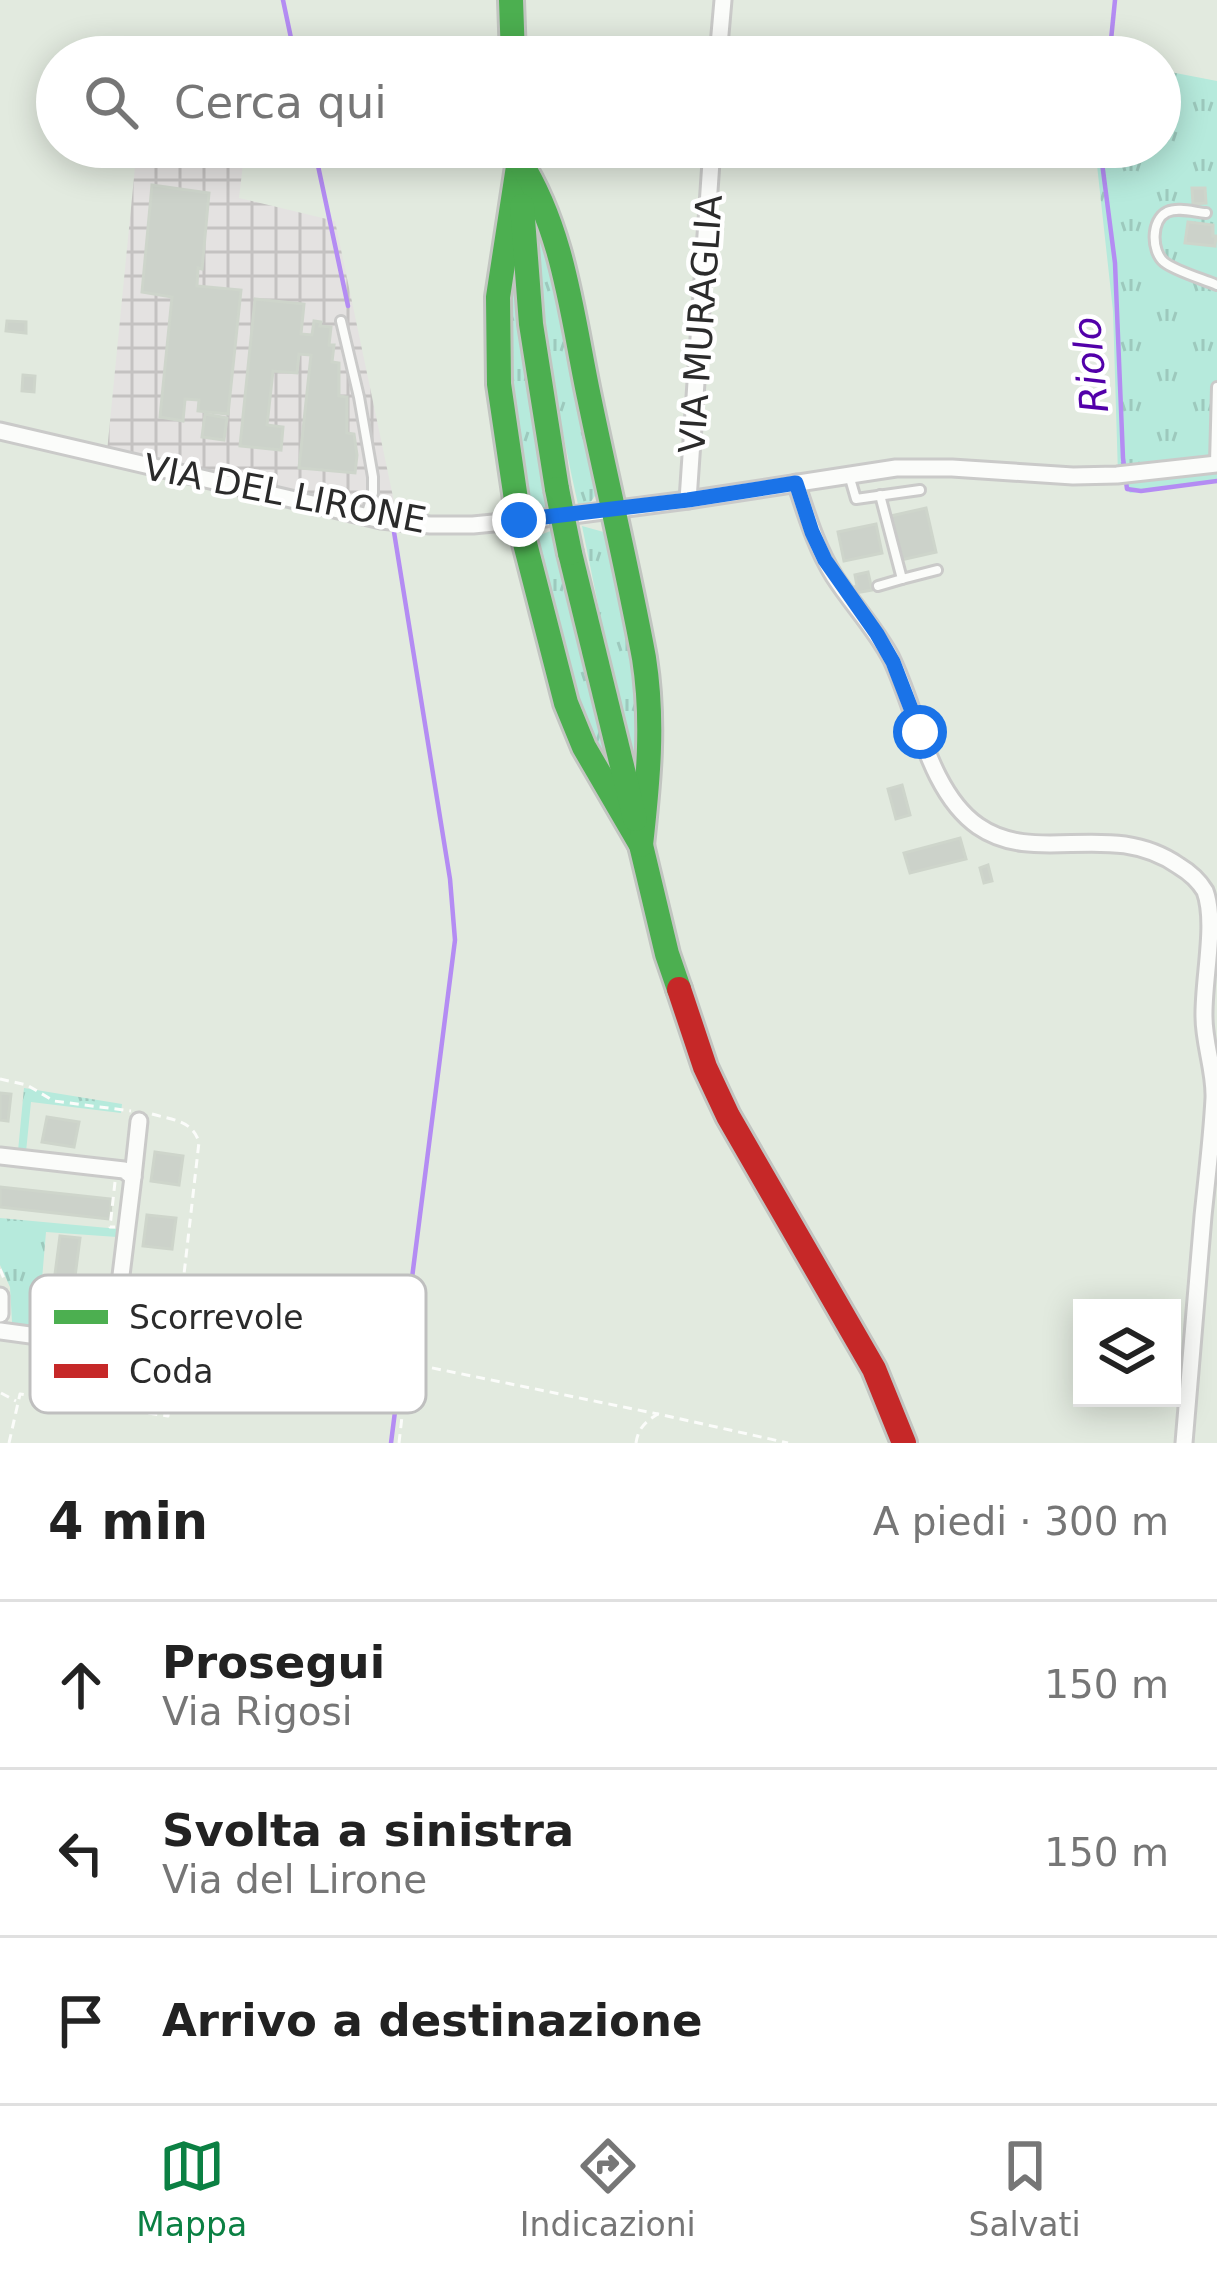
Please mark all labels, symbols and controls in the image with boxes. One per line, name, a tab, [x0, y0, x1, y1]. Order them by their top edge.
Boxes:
search box	[36, 36, 1181, 168]
icon: search	[78, 69, 144, 135]
text: Cerca qui	[174, 76, 387, 129]
street label: VIA MURAGLIA	[671, 193, 730, 455]
water label: Riolo	[1064, 315, 1117, 415]
street label: VIA DEL LIRONE	[140, 446, 430, 541]
route end	[492, 493, 546, 547]
route start	[893, 705, 947, 759]
legend	[30, 1275, 426, 1413]
text: Scorrevole	[129, 1298, 304, 1337]
map controls	[1073, 1299, 1181, 1407]
button: layers	[1073, 1299, 1181, 1407]
text: Coda	[129, 1352, 213, 1391]
text: 4 min	[48, 1492, 208, 1551]
text: A piedi · 300 m	[873, 1499, 1169, 1544]
text: Prosegui	[162, 1636, 385, 1689]
icon: ahead	[48, 1652, 114, 1718]
text: 150 m	[1044, 1662, 1169, 1707]
text: Via Rigosi	[162, 1689, 353, 1734]
text: Svolta a sinistra	[162, 1804, 574, 1857]
icon: left	[48, 1820, 114, 1886]
text: 150 m	[1044, 1830, 1169, 1875]
text: Via del Lirone	[162, 1857, 427, 1902]
icon: arrive	[48, 1988, 114, 2054]
text: Arrivo a destinazione	[162, 1994, 703, 2047]
tab: Mappa	[136, 2133, 247, 2244]
tab: Indicazioni	[520, 2133, 696, 2244]
tab: Salvati	[968, 2133, 1081, 2244]

